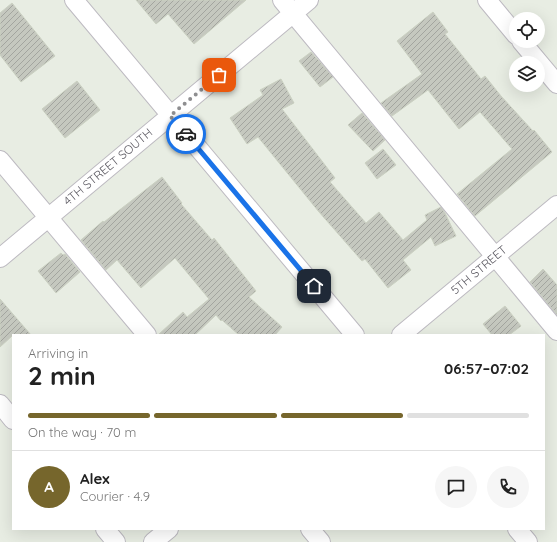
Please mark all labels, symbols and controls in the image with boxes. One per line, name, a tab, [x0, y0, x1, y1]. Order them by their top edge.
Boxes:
map controls	[509, 12, 545, 92]
button: locate	[509, 12, 545, 48]
button: layers	[509, 56, 545, 92]
pin	[202, 58, 236, 92]
icon: bag	[208, 64, 230, 86]
courier	[166, 114, 206, 154]
icon: car	[175, 123, 197, 145]
street label: 4TH STREET SOUTH	[60, 125, 155, 208]
street label: 5TH STREET	[448, 242, 510, 297]
pin	[297, 269, 331, 303]
icon: home	[303, 275, 325, 297]
text: Arriving in	[28, 345, 88, 361]
text: 2 min	[28, 359, 96, 392]
text: 06:57–07:02	[444, 359, 529, 378]
text: On the way · 70 m	[28, 424, 136, 440]
button: chat	[435, 466, 477, 508]
button: phone	[487, 466, 529, 508]
text: Alex	[80, 469, 110, 488]
text: A	[44, 477, 54, 496]
text: Courier · 4.9	[80, 488, 150, 504]

